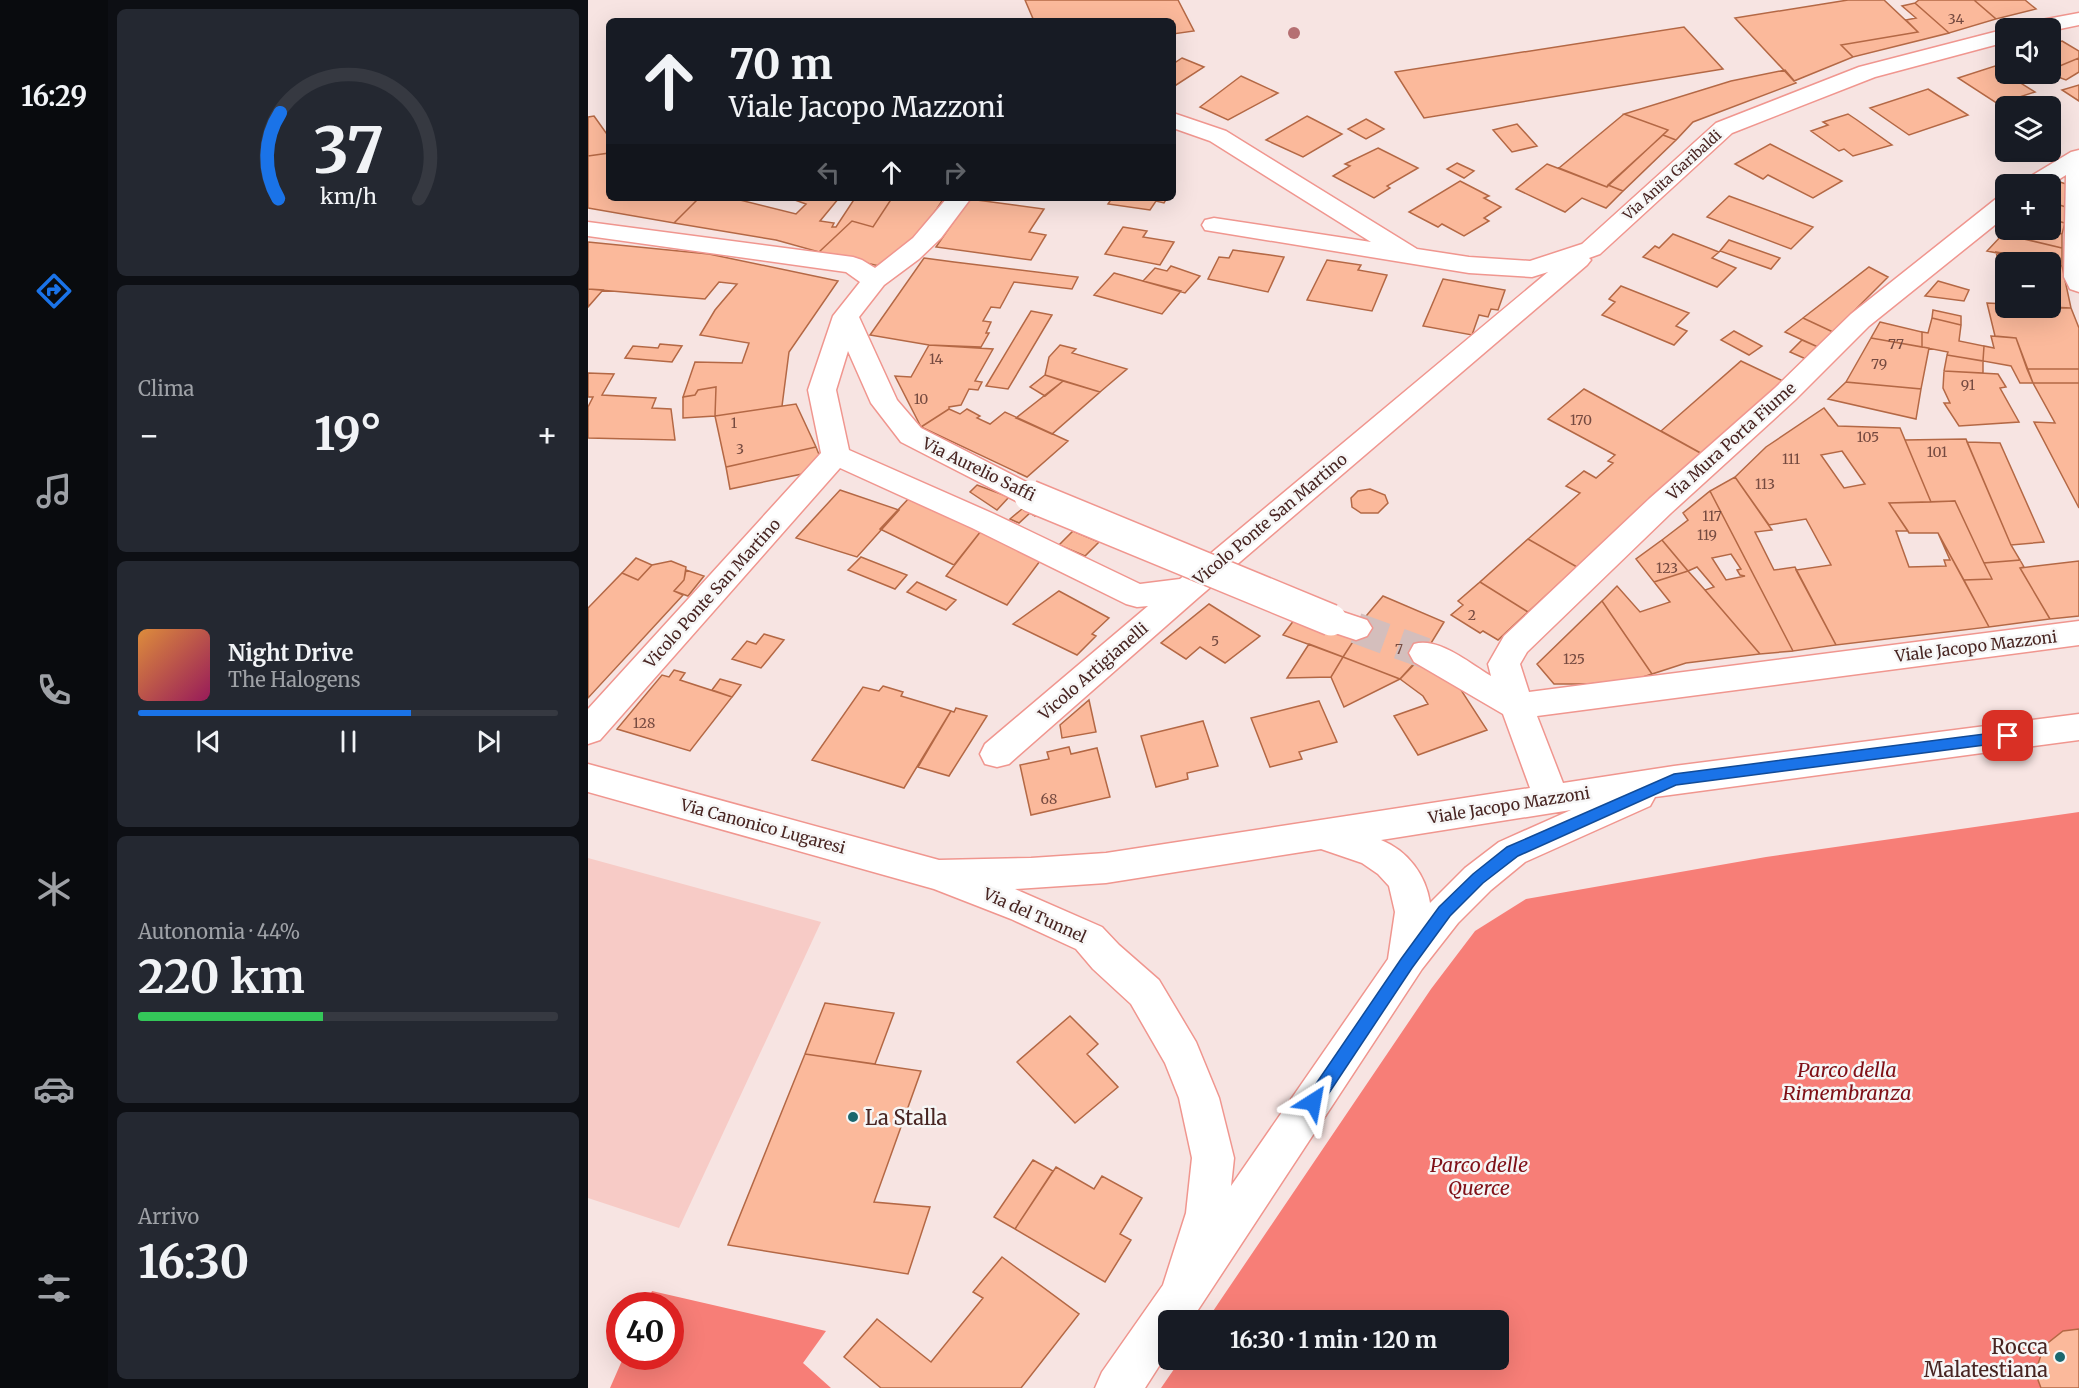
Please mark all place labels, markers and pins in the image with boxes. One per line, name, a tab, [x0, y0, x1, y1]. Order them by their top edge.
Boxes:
pin	[1982, 710, 2033, 761]
place label: La Stalla	[865, 1105, 947, 1130]
marker: La Stalla	[846, 1110, 860, 1124]
place label: Rocca Malatestiana	[1924, 1334, 2048, 1382]
marker: Rocca Malatestiana	[2053, 1350, 2067, 1364]

